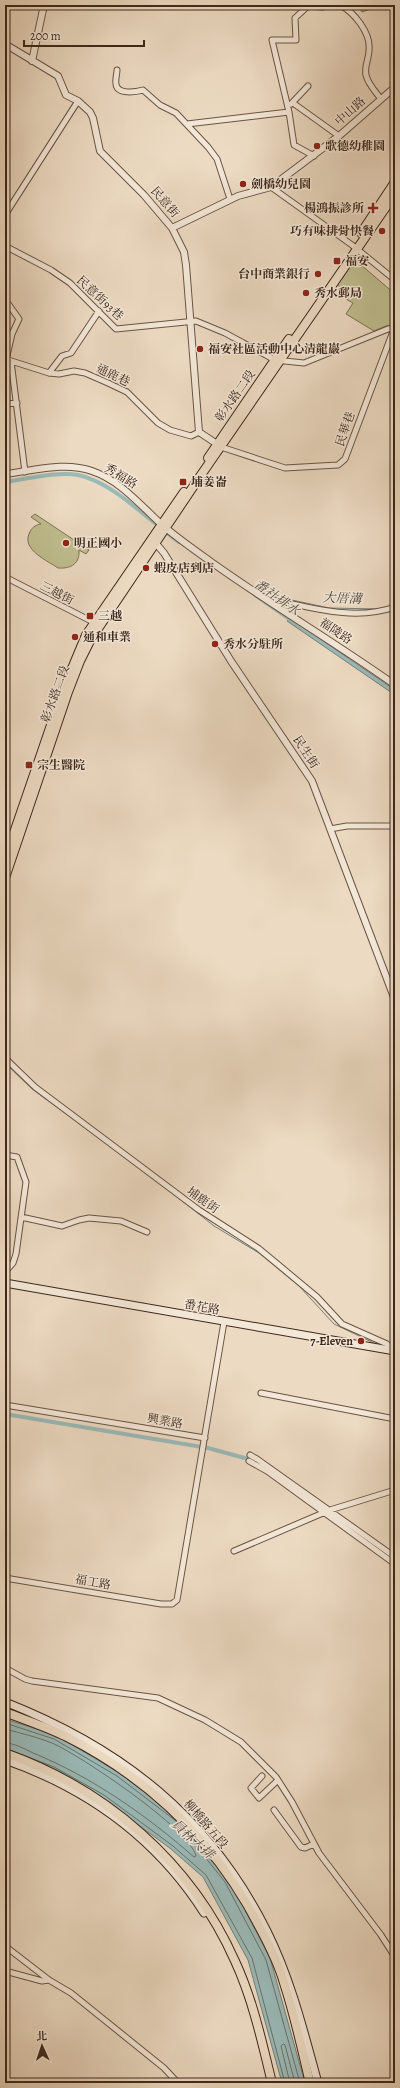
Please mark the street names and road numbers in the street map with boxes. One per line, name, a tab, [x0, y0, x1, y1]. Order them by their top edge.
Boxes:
street label: 中山路	[331, 93, 369, 129]
street label: 民意街	[147, 183, 183, 222]
street label: 民意街93巷	[73, 272, 127, 324]
street label: 通鹿巷	[93, 360, 133, 390]
street label: 彰水路二段	[211, 367, 259, 425]
street label: 民華巷	[332, 409, 358, 449]
street label: 秀福路	[101, 460, 141, 492]
street label: 三越街	[37, 578, 78, 609]
street label: 福陵路	[317, 614, 355, 648]
street label: 彰水路二段	[37, 663, 73, 725]
street label: 民生街	[289, 733, 323, 772]
street label: 埔鹿街	[184, 1183, 223, 1217]
street label: 番花路	[183, 1296, 221, 1318]
street label: 興業路	[146, 1410, 184, 1432]
street label: 福工路	[74, 1571, 112, 1593]
street label: 柳橋路五段	[180, 1796, 232, 1852]

